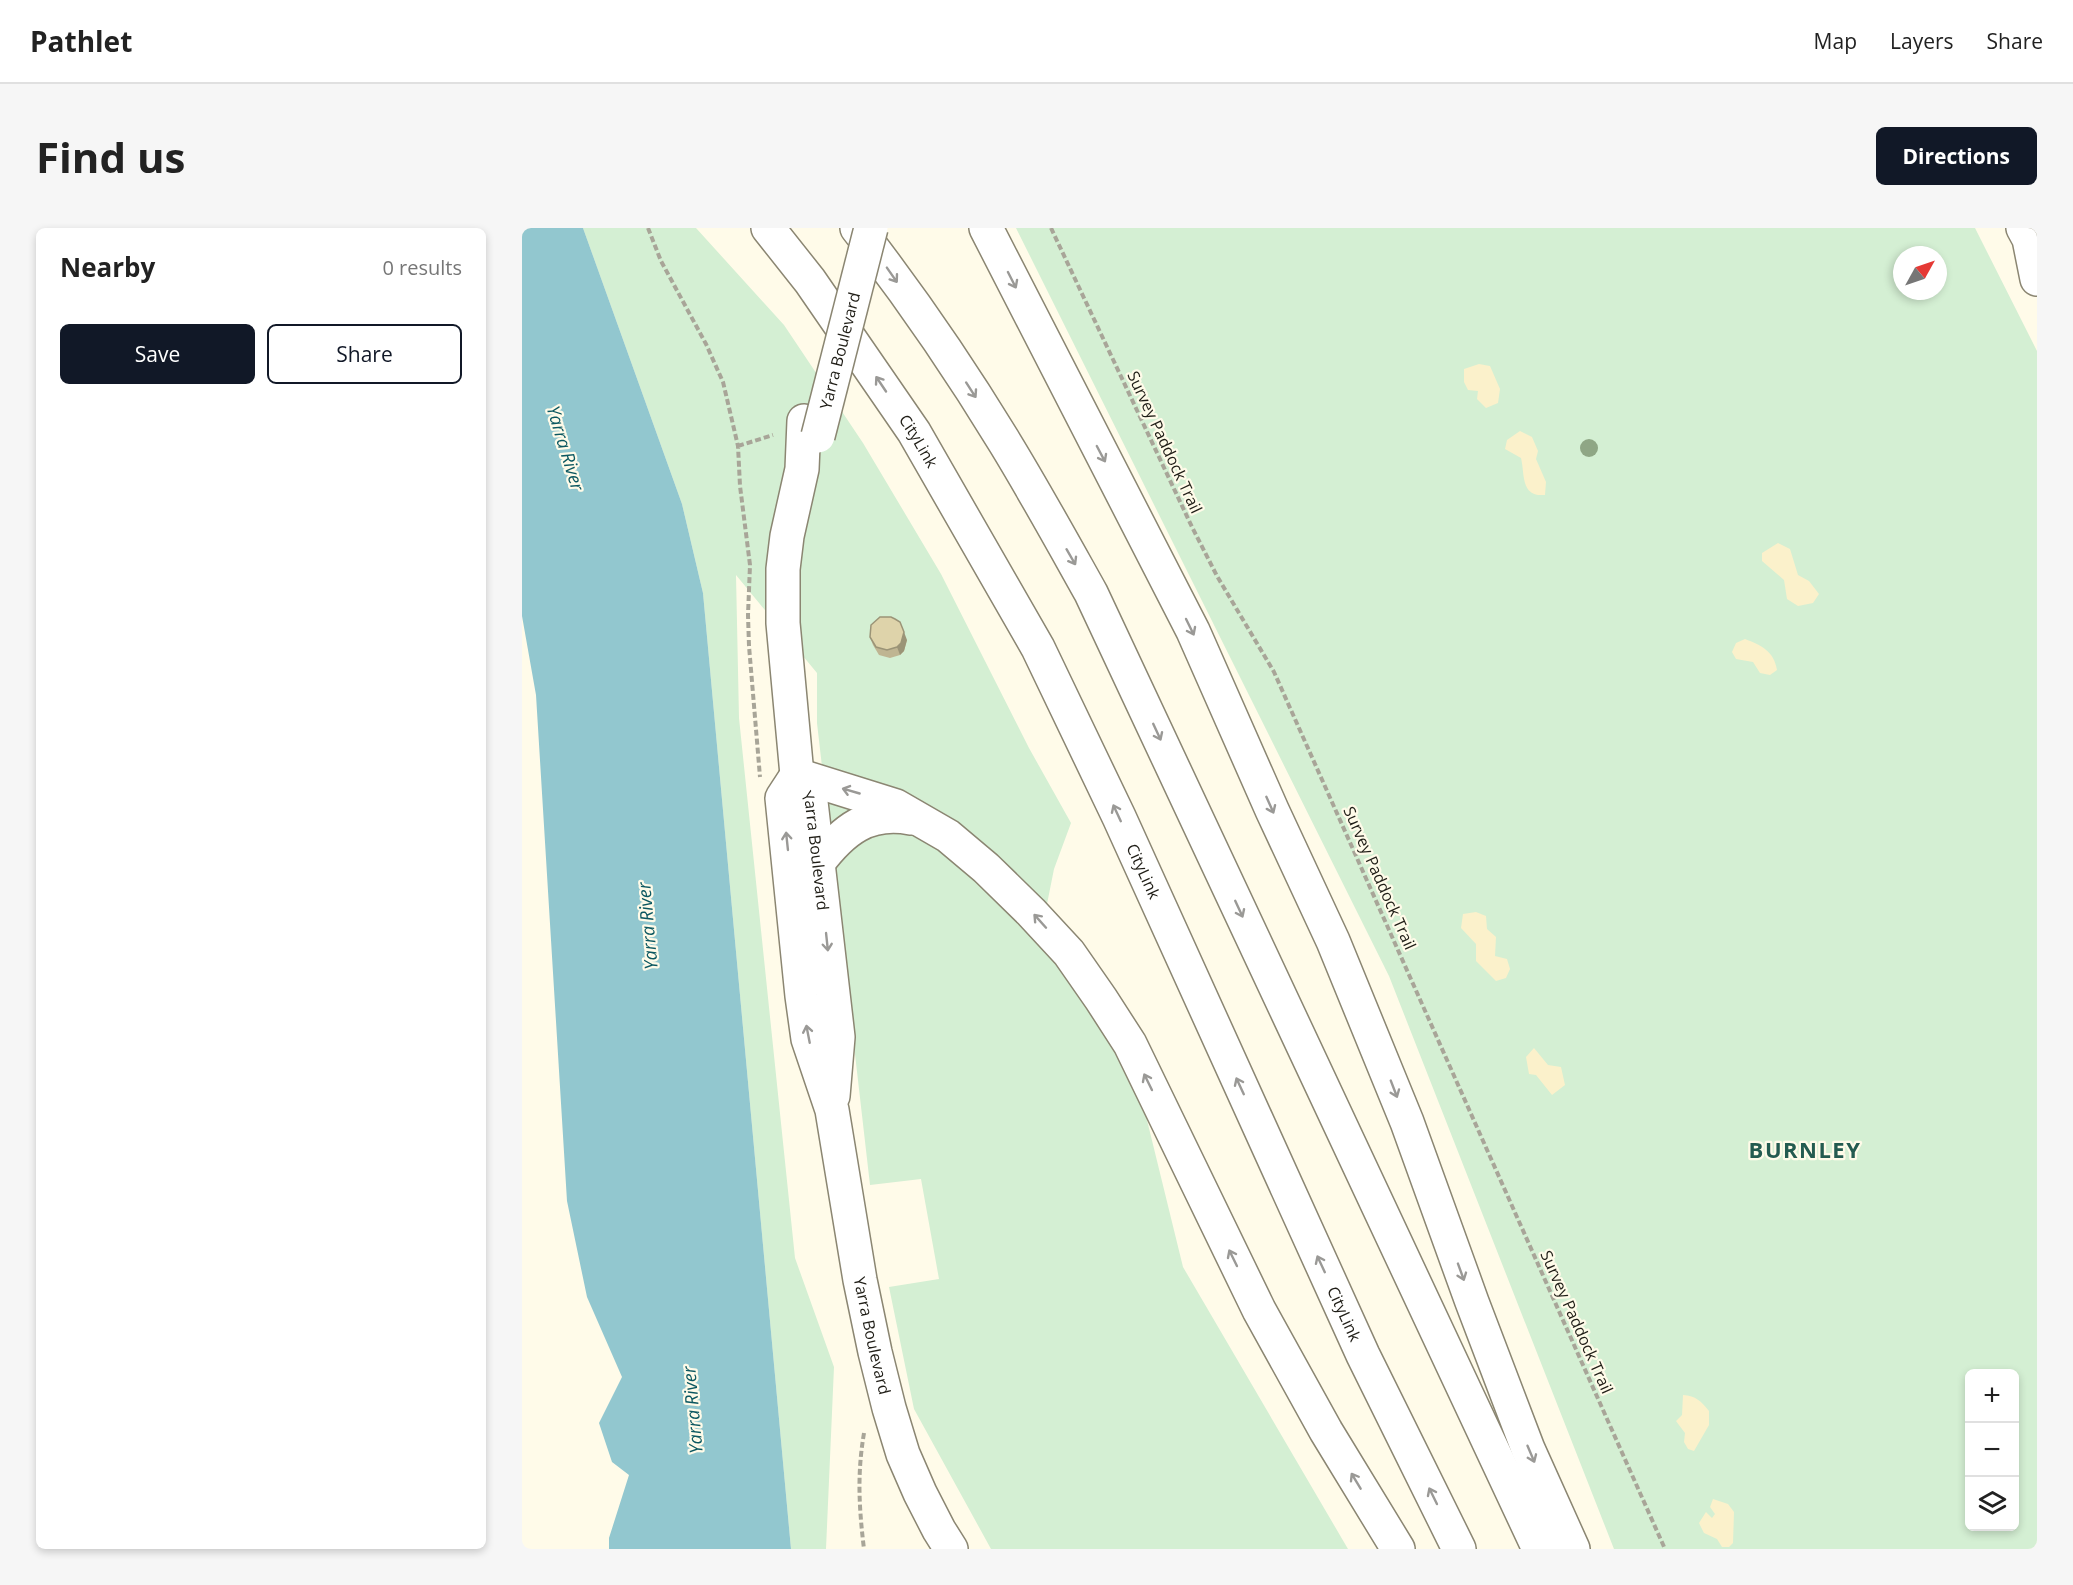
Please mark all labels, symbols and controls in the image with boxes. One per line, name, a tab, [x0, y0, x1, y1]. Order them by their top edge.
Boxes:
text: Pathlet	[30, 22, 132, 60]
text: Map	[1814, 27, 1857, 55]
text: Layers	[1890, 27, 1954, 55]
text: Share	[1987, 27, 2043, 55]
button: Directions	[1876, 127, 2037, 185]
text: Find us	[36, 128, 185, 185]
north arrow	[1893, 246, 1947, 300]
text: Nearby	[60, 249, 155, 285]
text: 0 results	[382, 254, 462, 281]
one-way arrow	[886, 266, 898, 282]
one-way arrow	[1007, 271, 1019, 289]
street label: Yarra Boulevard	[814, 290, 865, 412]
button: Save	[60, 324, 255, 384]
button: Share	[267, 324, 462, 384]
street label: Survey Paddock Trail	[1122, 367, 1208, 517]
one-way arrow	[875, 376, 887, 393]
one-way arrow	[965, 381, 977, 398]
water label: Yarra River	[542, 403, 591, 494]
street label: CityLink	[894, 410, 943, 472]
one-way arrow	[1096, 444, 1107, 462]
one-way arrow	[1065, 548, 1077, 565]
one-way arrow	[1185, 618, 1197, 636]
one-way arrow	[1151, 723, 1163, 741]
one-way arrow	[842, 785, 861, 796]
street label: Yarra Boulevard	[796, 787, 834, 912]
one-way arrow	[1265, 795, 1276, 814]
street label: Survey Paddock Trail	[1339, 803, 1421, 953]
one-way arrow	[1110, 805, 1122, 823]
one-way arrow	[781, 831, 792, 851]
street label: CityLink	[1122, 840, 1166, 903]
water label: Yarra River	[631, 880, 663, 971]
one-way arrow	[1234, 899, 1246, 917]
one-way arrow	[1033, 914, 1047, 929]
one-way arrow	[822, 932, 833, 952]
one-way arrow	[802, 1025, 813, 1045]
one-way arrow	[1142, 1073, 1154, 1091]
one-way arrow	[1234, 1078, 1246, 1096]
one-way arrow	[1389, 1079, 1400, 1097]
district label: BURNLEY	[1749, 1134, 1861, 1164]
street label: Survey Paddock Trail	[1536, 1247, 1618, 1397]
one-way arrow	[1226, 1249, 1238, 1267]
one-way arrow	[1315, 1255, 1327, 1273]
one-way arrow	[1457, 1262, 1468, 1281]
street label: Yarra Boulevard	[849, 1275, 896, 1397]
street label: CityLink	[1322, 1283, 1367, 1346]
water label: Yarra River	[676, 1364, 708, 1455]
map controls	[1965, 1369, 2019, 1531]
button: +	[1965, 1369, 2019, 1423]
button: −	[1965, 1423, 2019, 1477]
one-way arrow	[1526, 1444, 1537, 1462]
one-way arrow	[1350, 1473, 1362, 1490]
button: layers	[1965, 1477, 2019, 1531]
one-way arrow	[1426, 1488, 1438, 1506]

